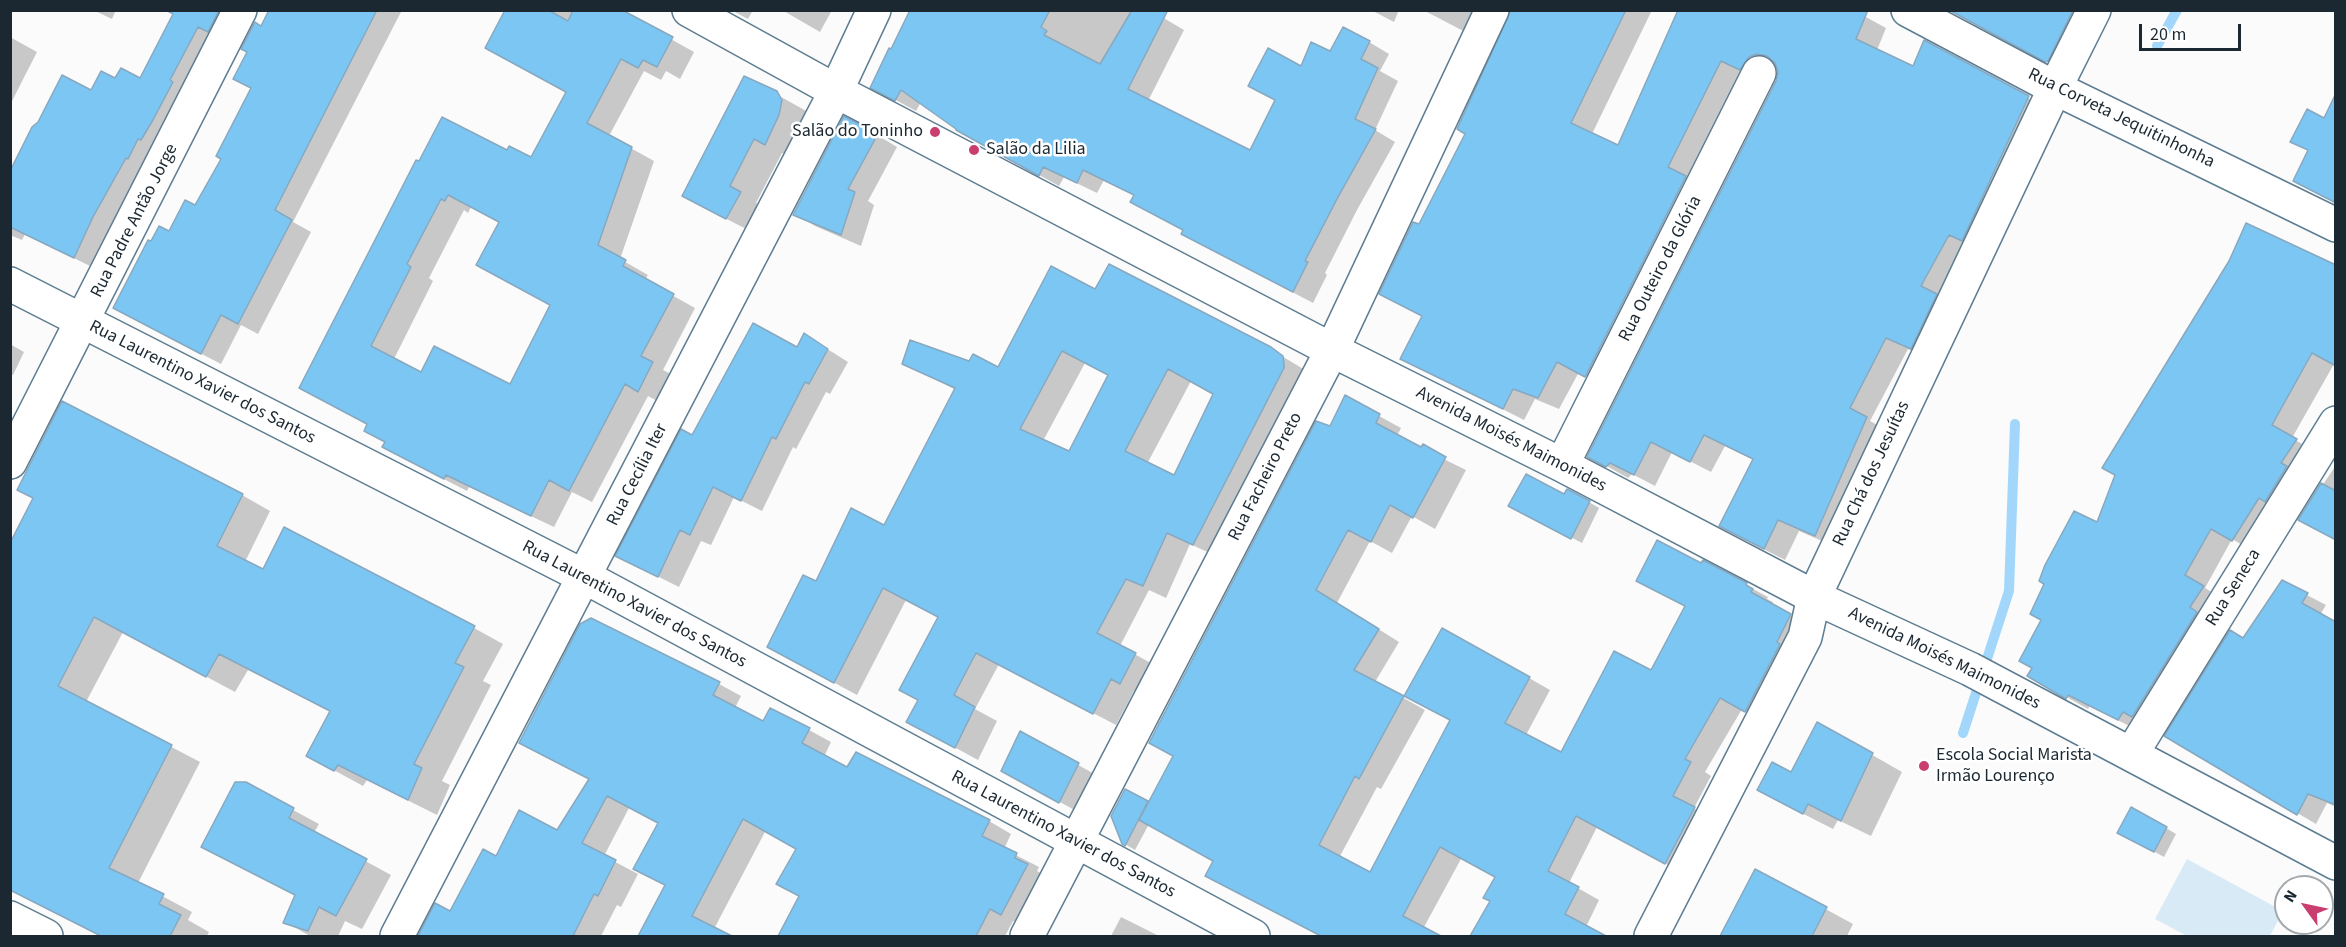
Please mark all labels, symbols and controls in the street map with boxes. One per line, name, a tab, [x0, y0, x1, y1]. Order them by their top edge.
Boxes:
scale bar	[2142, 12, 2244, 50]
text: 20 m	[2150, 22, 2186, 47]
street label: Rua Corveta Jequitinhonha	[2024, 64, 2218, 174]
place label: Salão do Toninho	[792, 121, 923, 143]
marker: Salão do Toninho	[928, 125, 942, 139]
place label: Salão da Lilia	[986, 139, 1086, 161]
street label: Rua Padre Antão Jorge	[87, 140, 183, 302]
marker: Salão da Lilia	[967, 143, 981, 157]
street label: Rua Outeiro da Glória	[1615, 192, 1707, 346]
street label: Rua Laurentino Xavier dos Santos	[85, 316, 319, 450]
street label: Avenida Moisés Maimonides	[1412, 383, 1610, 497]
street label: Rua Chá dos Jesuítas	[1829, 398, 1915, 550]
street label: Rua Facheiro Preto	[1224, 409, 1308, 545]
street label: Rua Cecília Iter	[603, 420, 673, 530]
street label: Rua Laurentino Xavier dos Santos	[518, 537, 750, 673]
street label: Rua Seneca	[2202, 545, 2266, 631]
street label: Avenida Moisés Maimonides	[1845, 603, 2043, 715]
place label: Escola Social Marista Irmão Lourenço	[1936, 745, 2092, 788]
marker: Escola Social Marista Irmão Lourenço	[1917, 759, 1931, 773]
street label: Rua Laurentino Xavier dos Santos	[947, 767, 1179, 903]
north arrow	[2274, 875, 2334, 935]
text: N	[2278, 886, 2303, 907]

